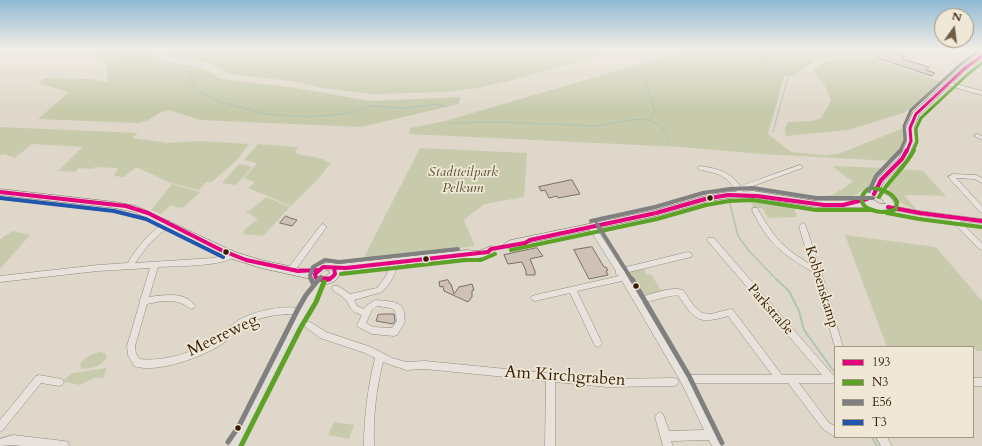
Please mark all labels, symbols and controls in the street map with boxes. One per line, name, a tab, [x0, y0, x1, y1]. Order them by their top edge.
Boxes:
north arrow	[934, 8, 974, 48]
text: N	[950, 8, 963, 25]
park label: Stadtteilpark Pelkum	[428, 165, 498, 198]
unlabelled marker	[705, 193, 715, 203]
street label: Kobbenskamp	[801, 244, 841, 330]
unlabelled marker	[221, 247, 231, 257]
unlabelled marker	[421, 254, 431, 264]
unlabelled marker	[631, 281, 641, 291]
street label: Parkstraße	[743, 281, 797, 339]
street label: Meereweg	[184, 310, 262, 362]
legend	[834, 346, 974, 438]
text: 193	[872, 354, 890, 370]
street label: Am Kirchgraben	[504, 363, 626, 391]
text: N3	[872, 374, 888, 390]
text: E56	[872, 394, 892, 410]
text: T3	[872, 414, 887, 430]
unlabelled marker	[233, 423, 243, 433]

